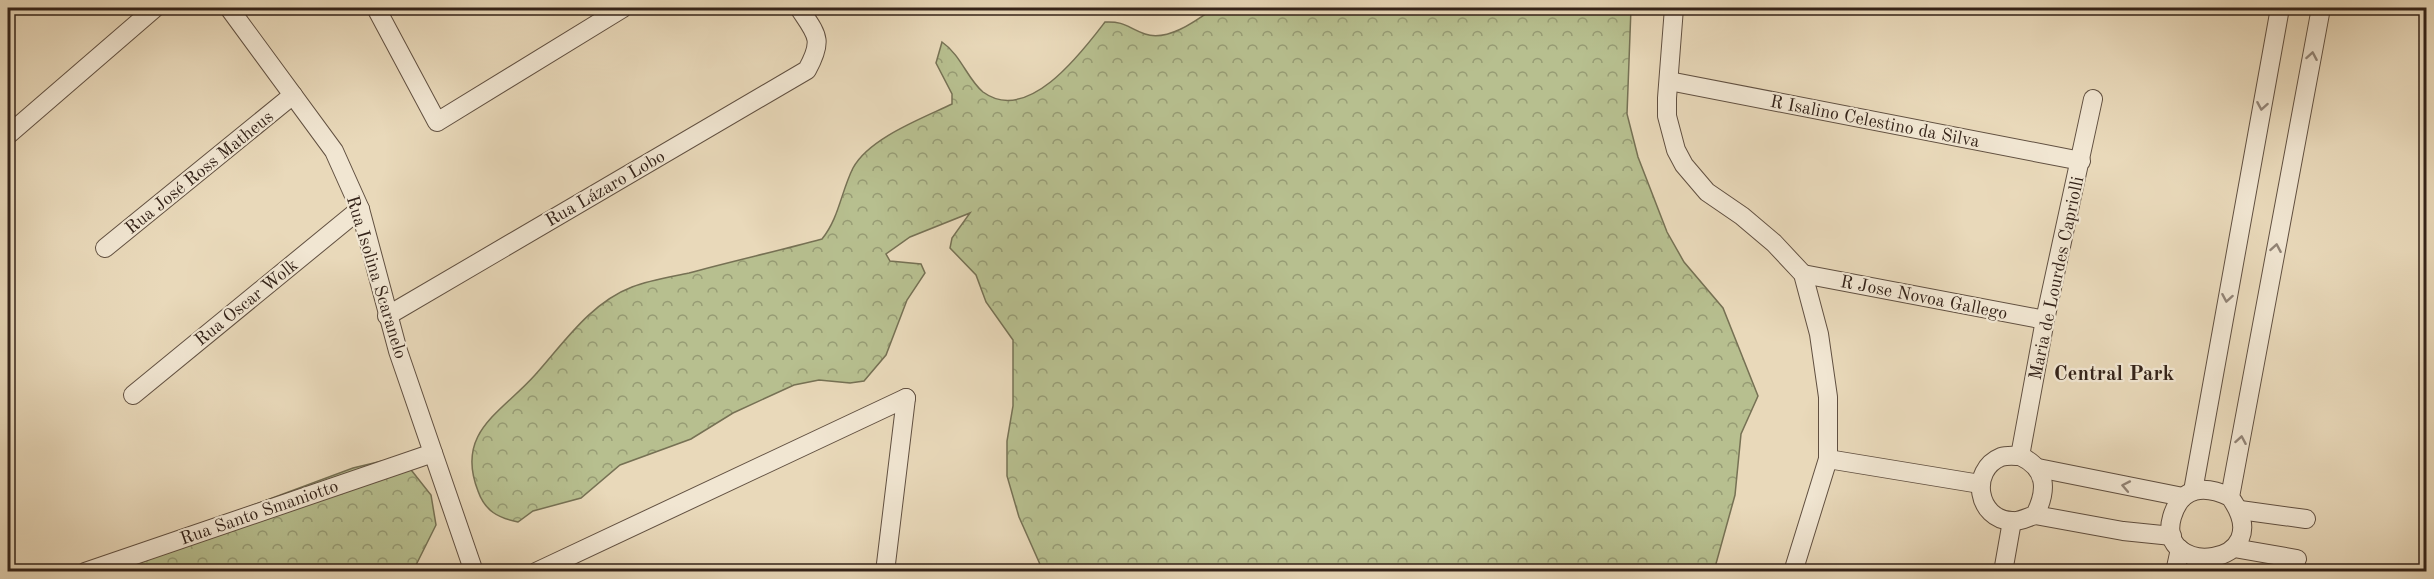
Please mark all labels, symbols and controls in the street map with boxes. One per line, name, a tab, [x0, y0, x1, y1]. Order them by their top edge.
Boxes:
one-way arrow	[2305, 52, 2318, 62]
street label: R Isalino Celestino da Silva	[1768, 93, 1981, 151]
one-way arrow	[2256, 101, 2269, 111]
street label: Rua José Ross Matheus	[122, 108, 277, 238]
street label: Rua Lázaro Lobo	[543, 147, 668, 230]
street label: Maria de Lourdes Capriolli	[2027, 175, 2087, 382]
street label: Rua Isolina Scaranelo	[343, 194, 409, 361]
one-way arrow	[2270, 243, 2282, 253]
street label: Rua Oscar Wolk	[192, 256, 302, 350]
street label: R Jose Novoa Gallego	[1839, 273, 2009, 323]
one-way arrow	[2222, 294, 2234, 303]
district label: Central Park	[2054, 364, 2175, 385]
one-way arrow	[2234, 435, 2247, 445]
street label: Rua Santo Smaniotto	[178, 477, 341, 548]
one-way arrow	[2121, 480, 2131, 493]

